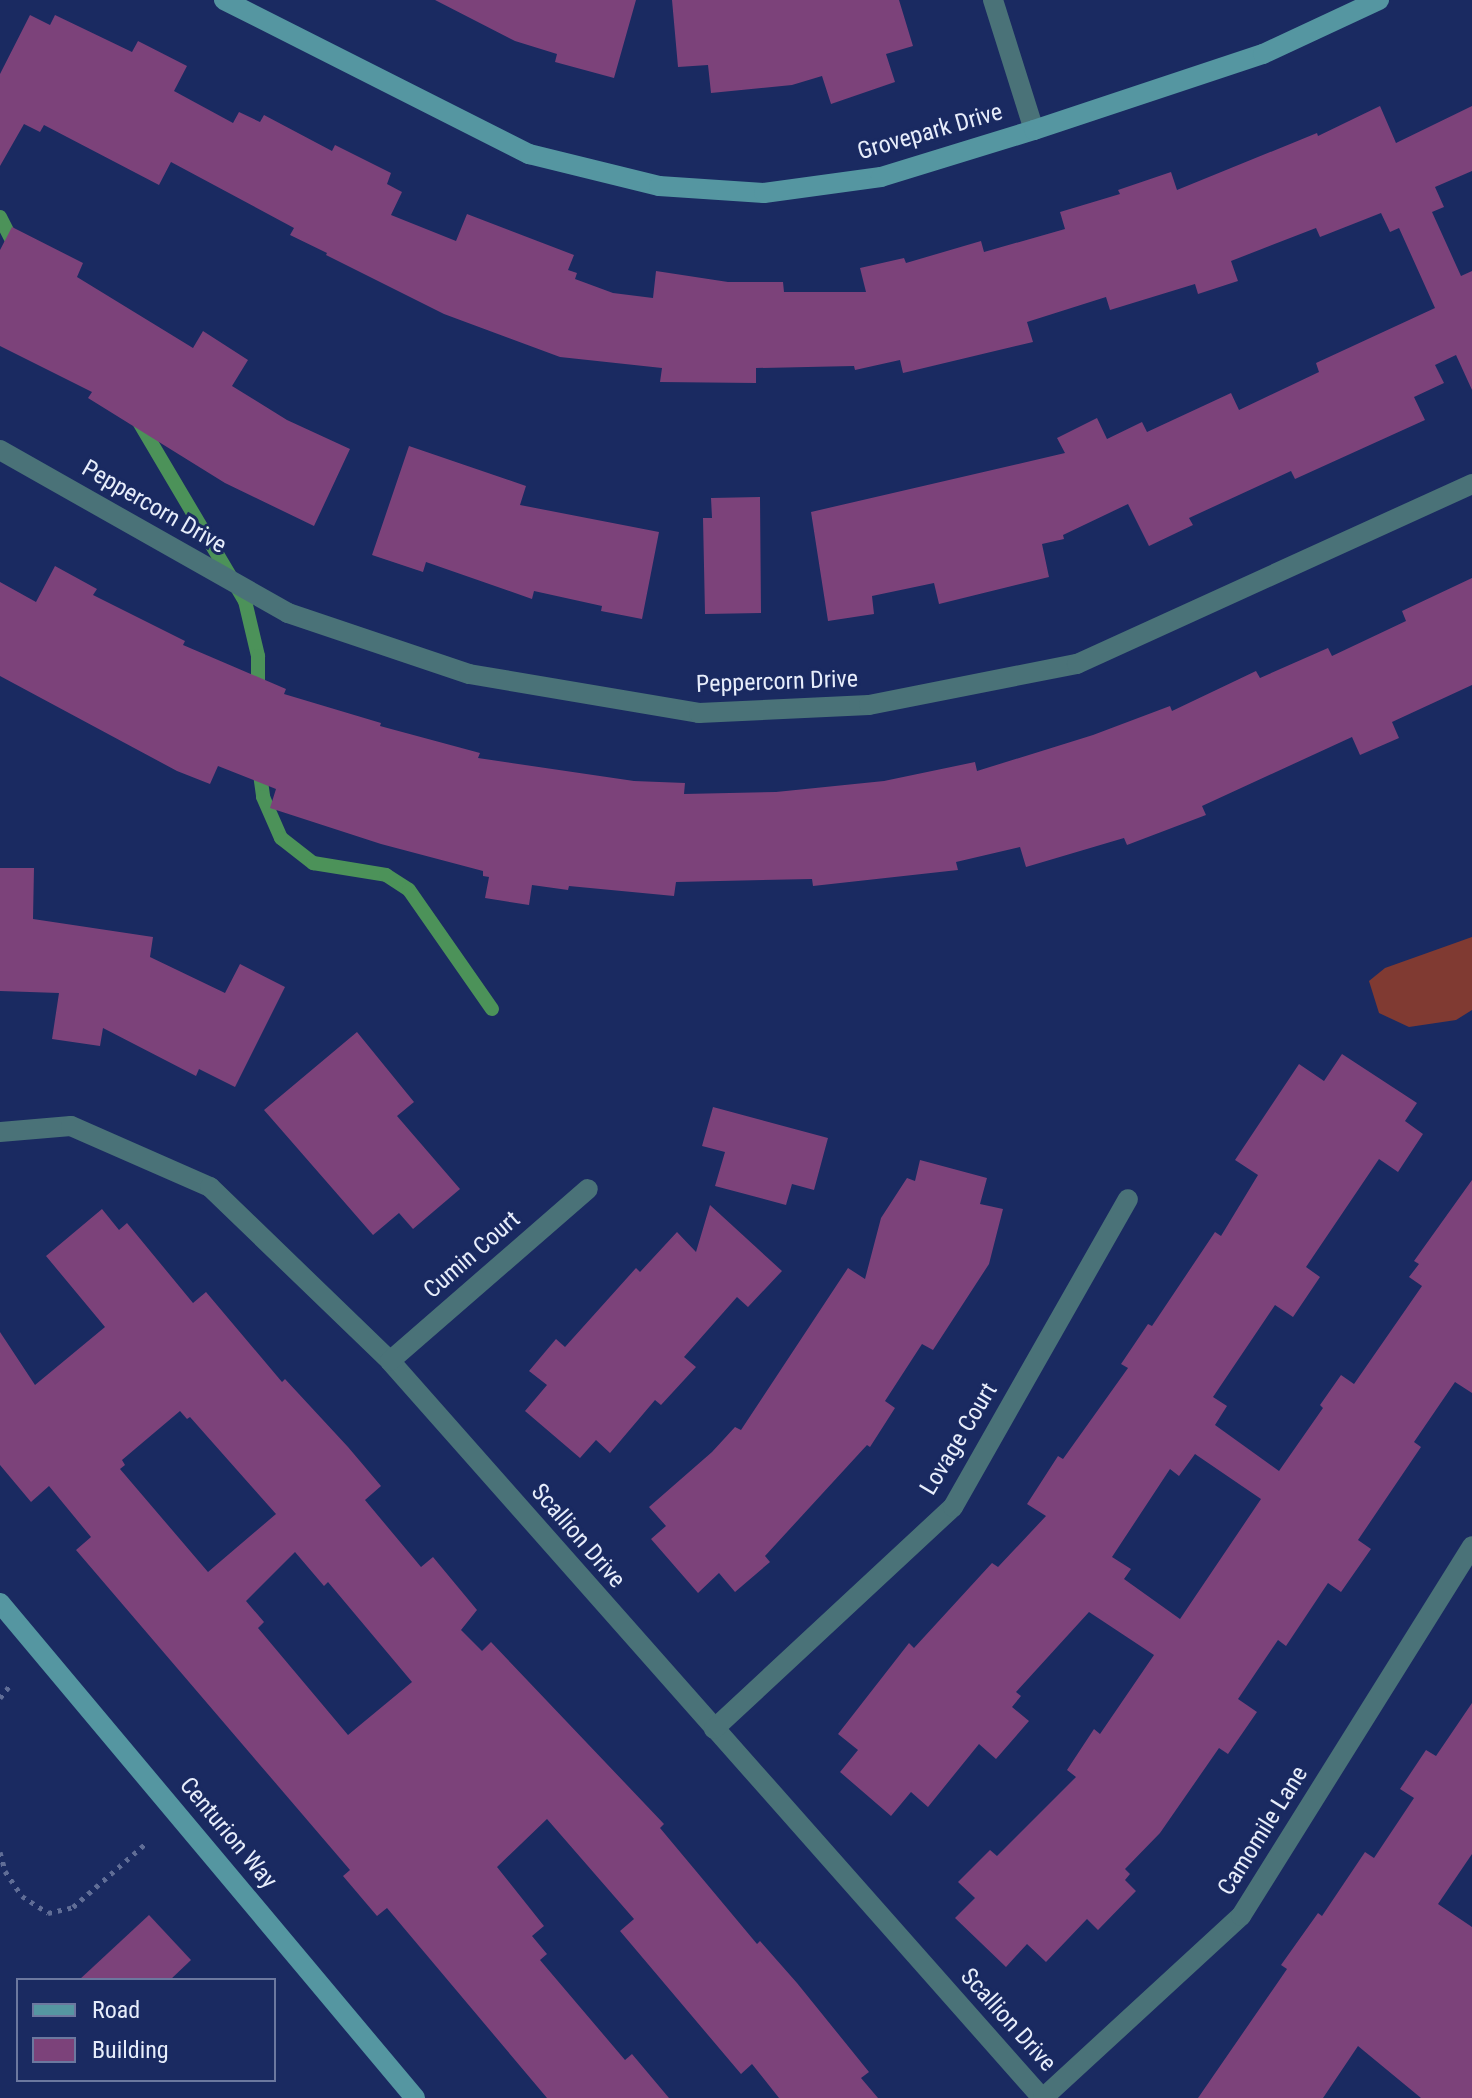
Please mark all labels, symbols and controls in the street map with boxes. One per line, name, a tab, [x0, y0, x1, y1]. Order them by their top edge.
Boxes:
street label: Grovepark Drive	[854, 98, 1006, 166]
street label: Peppercorn Drive	[77, 454, 231, 560]
street label: Peppercorn Drive	[696, 665, 858, 699]
street label: Cumin Court	[418, 1205, 526, 1305]
street label: Lovage Court	[914, 1378, 1004, 1500]
street label: Scallion Drive	[525, 1478, 631, 1594]
street label: Camomile Lane	[1212, 1761, 1314, 1901]
street label: Centurion Way	[173, 1772, 283, 1894]
street label: Scallion Drive	[954, 1963, 1062, 2077]
legend	[16, 1978, 276, 2082]
text: Road	[92, 1996, 140, 2024]
text: Building	[92, 2036, 169, 2064]

